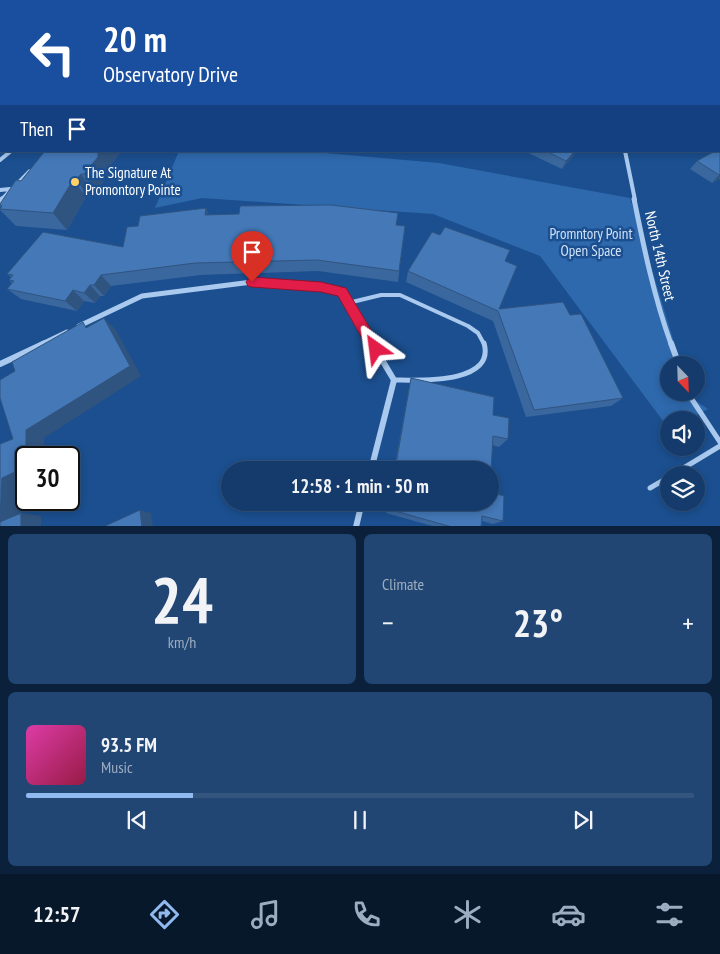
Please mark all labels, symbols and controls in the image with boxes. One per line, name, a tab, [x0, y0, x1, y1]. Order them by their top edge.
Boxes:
text: 20 m	[103, 16, 167, 62]
icon: left	[20, 20, 85, 85]
text: Observatory Drive	[103, 60, 238, 88]
icon: arrive	[63, 115, 91, 143]
text: Then	[20, 117, 53, 141]
place label: The Signature At Promontory Pointe	[85, 163, 181, 199]
marker: The Signature At Promontory Pointe	[69, 176, 81, 188]
street label: North 14th Street	[641, 209, 680, 303]
park label: Promntory Point Open Space	[549, 224, 633, 260]
pin	[231, 231, 273, 282]
icon: arrive	[238, 238, 266, 266]
position arrow	[349, 322, 401, 374]
north arrow	[660, 356, 705, 401]
map controls	[660, 356, 705, 511]
button: sound	[660, 411, 705, 456]
speed limit sign: 30	[15, 446, 80, 511]
button: layers	[660, 466, 705, 511]
text: 12:58 · 1 min · 50 m	[291, 474, 429, 498]
text: 24	[151, 557, 213, 641]
text: Climate	[382, 574, 424, 594]
text: 23°	[513, 598, 563, 647]
text: −	[382, 604, 394, 641]
text: +	[682, 604, 694, 641]
text: km/h	[168, 632, 196, 652]
text: 93.5 FM	[101, 733, 157, 757]
text: Music	[101, 757, 133, 777]
icon: previous	[123, 806, 151, 834]
icon: pause	[346, 806, 374, 834]
icon: next	[569, 806, 597, 834]
icon: directions	[147, 897, 182, 932]
icon: music	[248, 897, 283, 932]
icon: phone	[349, 897, 384, 932]
icon: climate	[450, 897, 485, 932]
icon: car	[551, 897, 586, 932]
icon: filters	[652, 897, 687, 932]
text: 12:57	[33, 900, 81, 928]

